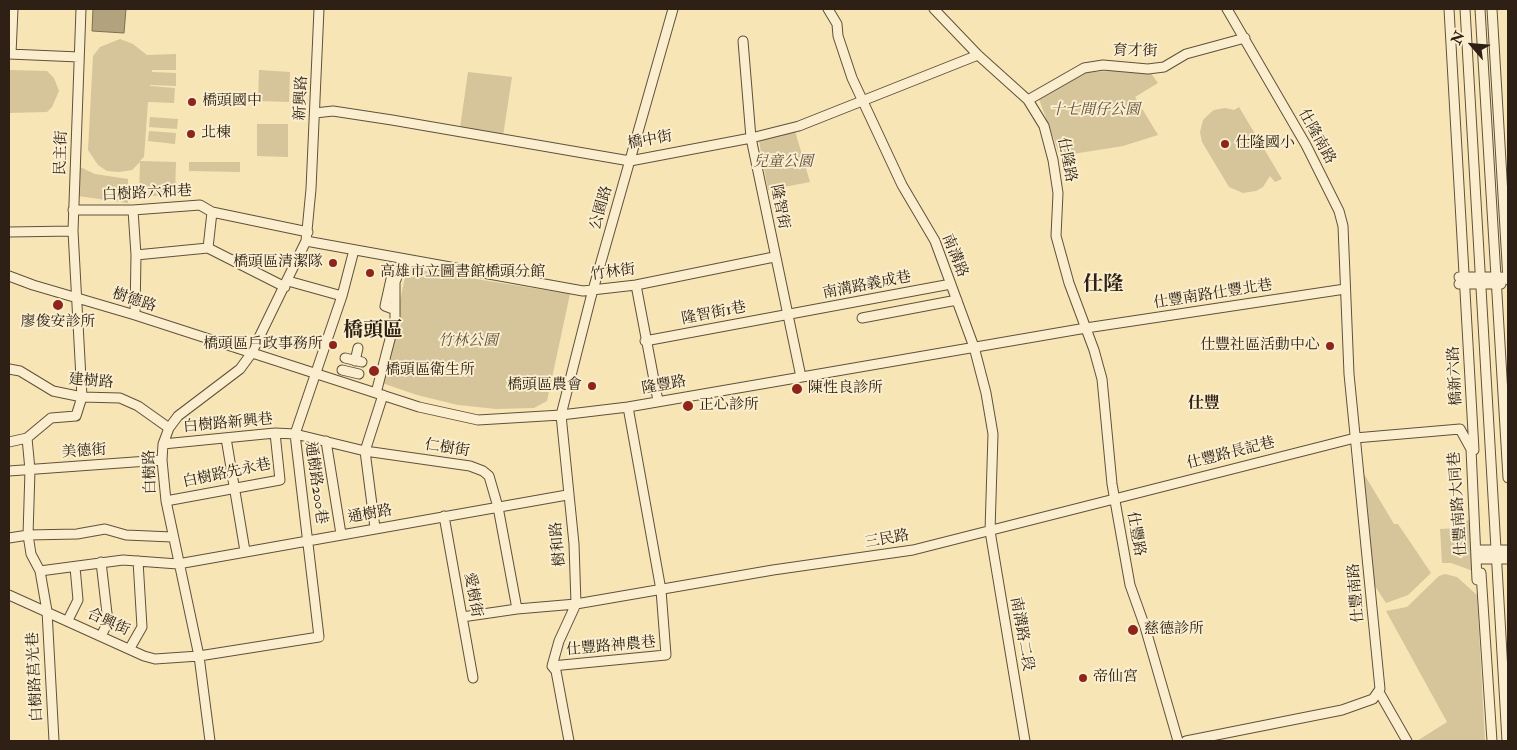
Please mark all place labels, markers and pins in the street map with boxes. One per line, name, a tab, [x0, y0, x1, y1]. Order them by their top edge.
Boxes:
place label: 橋頭國中	[202, 93, 262, 111]
marker: 橋頭國中	[186, 96, 198, 108]
place label: 北棟	[201, 125, 231, 143]
marker: 北棟	[185, 128, 197, 140]
place label: 仕隆國小	[1235, 135, 1295, 153]
marker: 仕隆國小	[1219, 138, 1231, 150]
place label: 橋頭區清潔隊	[233, 254, 323, 272]
marker: 橋頭區清潔隊	[327, 257, 339, 269]
place label: 高雄市立圖書館橋頭分館	[380, 264, 545, 282]
marker: 高雄市立圖書館橋頭分館	[364, 267, 376, 279]
marker: 廖俊安診所	[51, 298, 65, 312]
place label: 廖俊安診所	[21, 314, 95, 332]
place label: 橋頭區戶政事務所	[203, 336, 323, 354]
place label: 仕豐社區活動中心	[1200, 337, 1320, 355]
marker: 橋頭區戶政事務所	[327, 339, 339, 351]
marker: 仕豐社區活動中心	[1324, 340, 1336, 352]
place label: 橋頭區衛生所	[385, 362, 475, 380]
marker: 橋頭區衛生所	[367, 364, 381, 378]
place label: 橋頭區農會	[507, 377, 582, 395]
marker: 橋頭區農會	[586, 380, 598, 392]
place label: 陳性良診所	[808, 380, 883, 398]
marker: 陳性良診所	[790, 382, 804, 396]
place label: 正心診所	[699, 397, 759, 415]
marker: 正心診所	[681, 399, 695, 413]
place label: 慈德診所	[1144, 621, 1204, 639]
marker: 慈德診所	[1126, 623, 1140, 637]
place label: 帝仙宮	[1093, 669, 1138, 687]
marker: 帝仙宮	[1077, 672, 1089, 684]

